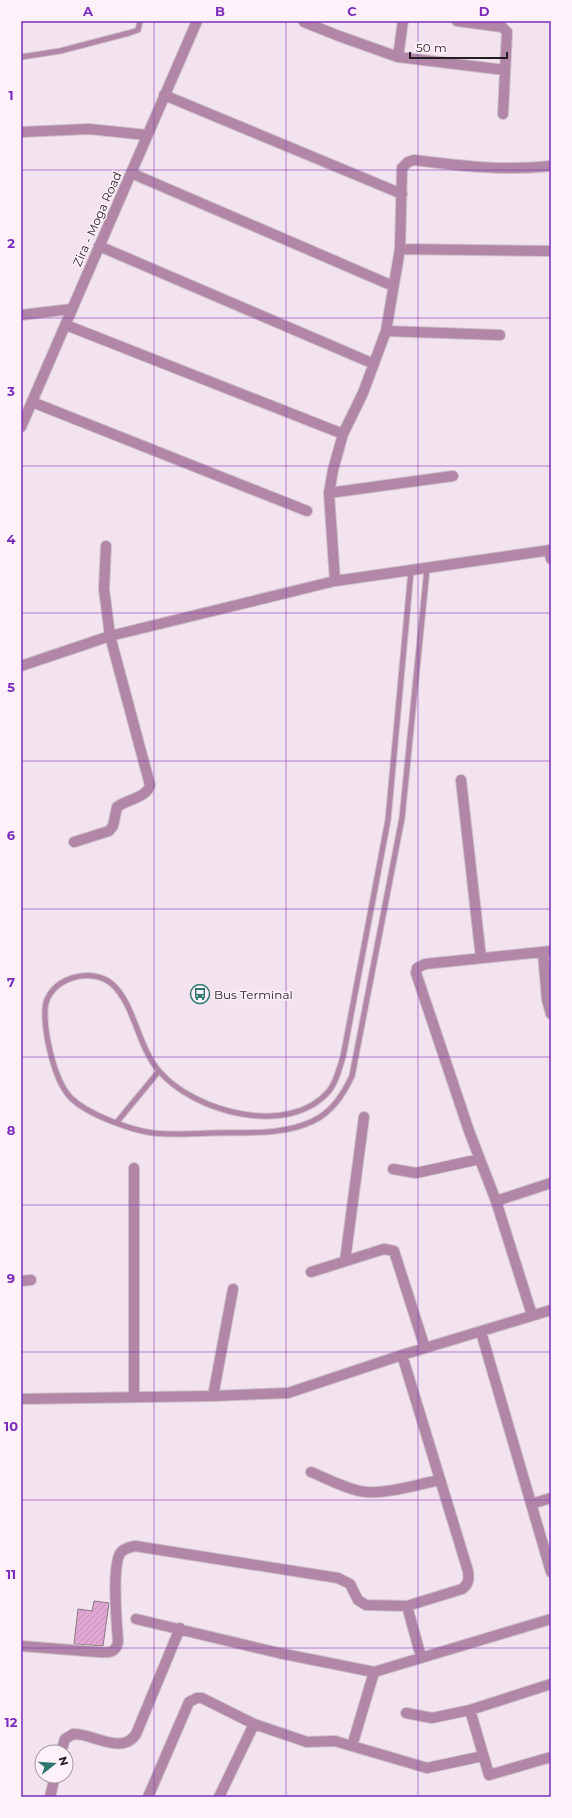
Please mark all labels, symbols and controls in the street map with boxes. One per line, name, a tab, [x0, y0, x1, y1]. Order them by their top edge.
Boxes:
text: A	[82, 3, 94, 19]
text: B	[215, 3, 225, 19]
text: C	[347, 3, 357, 19]
text: D	[479, 3, 490, 19]
scale bar	[410, 34, 507, 60]
text: 50 m	[416, 40, 447, 55]
text: 1	[8, 87, 14, 103]
street label: Zira - Moga Road	[69, 169, 125, 269]
text: 2	[7, 235, 15, 251]
text: 3	[6, 383, 15, 399]
text: 4	[7, 531, 16, 547]
text: 5	[7, 679, 15, 695]
text: 6	[7, 827, 16, 843]
text: 7	[7, 974, 15, 990]
bus stop icon: Bus Terminal	[189, 983, 211, 1005]
place label: Bus Terminal	[214, 987, 293, 1002]
text: 8	[7, 1122, 16, 1138]
text: 9	[7, 1270, 15, 1286]
text: 10	[4, 1418, 18, 1434]
text: 11	[6, 1566, 16, 1582]
text: 12	[5, 1714, 18, 1730]
north arrow	[34, 1744, 74, 1784]
text: N	[56, 1755, 72, 1767]

